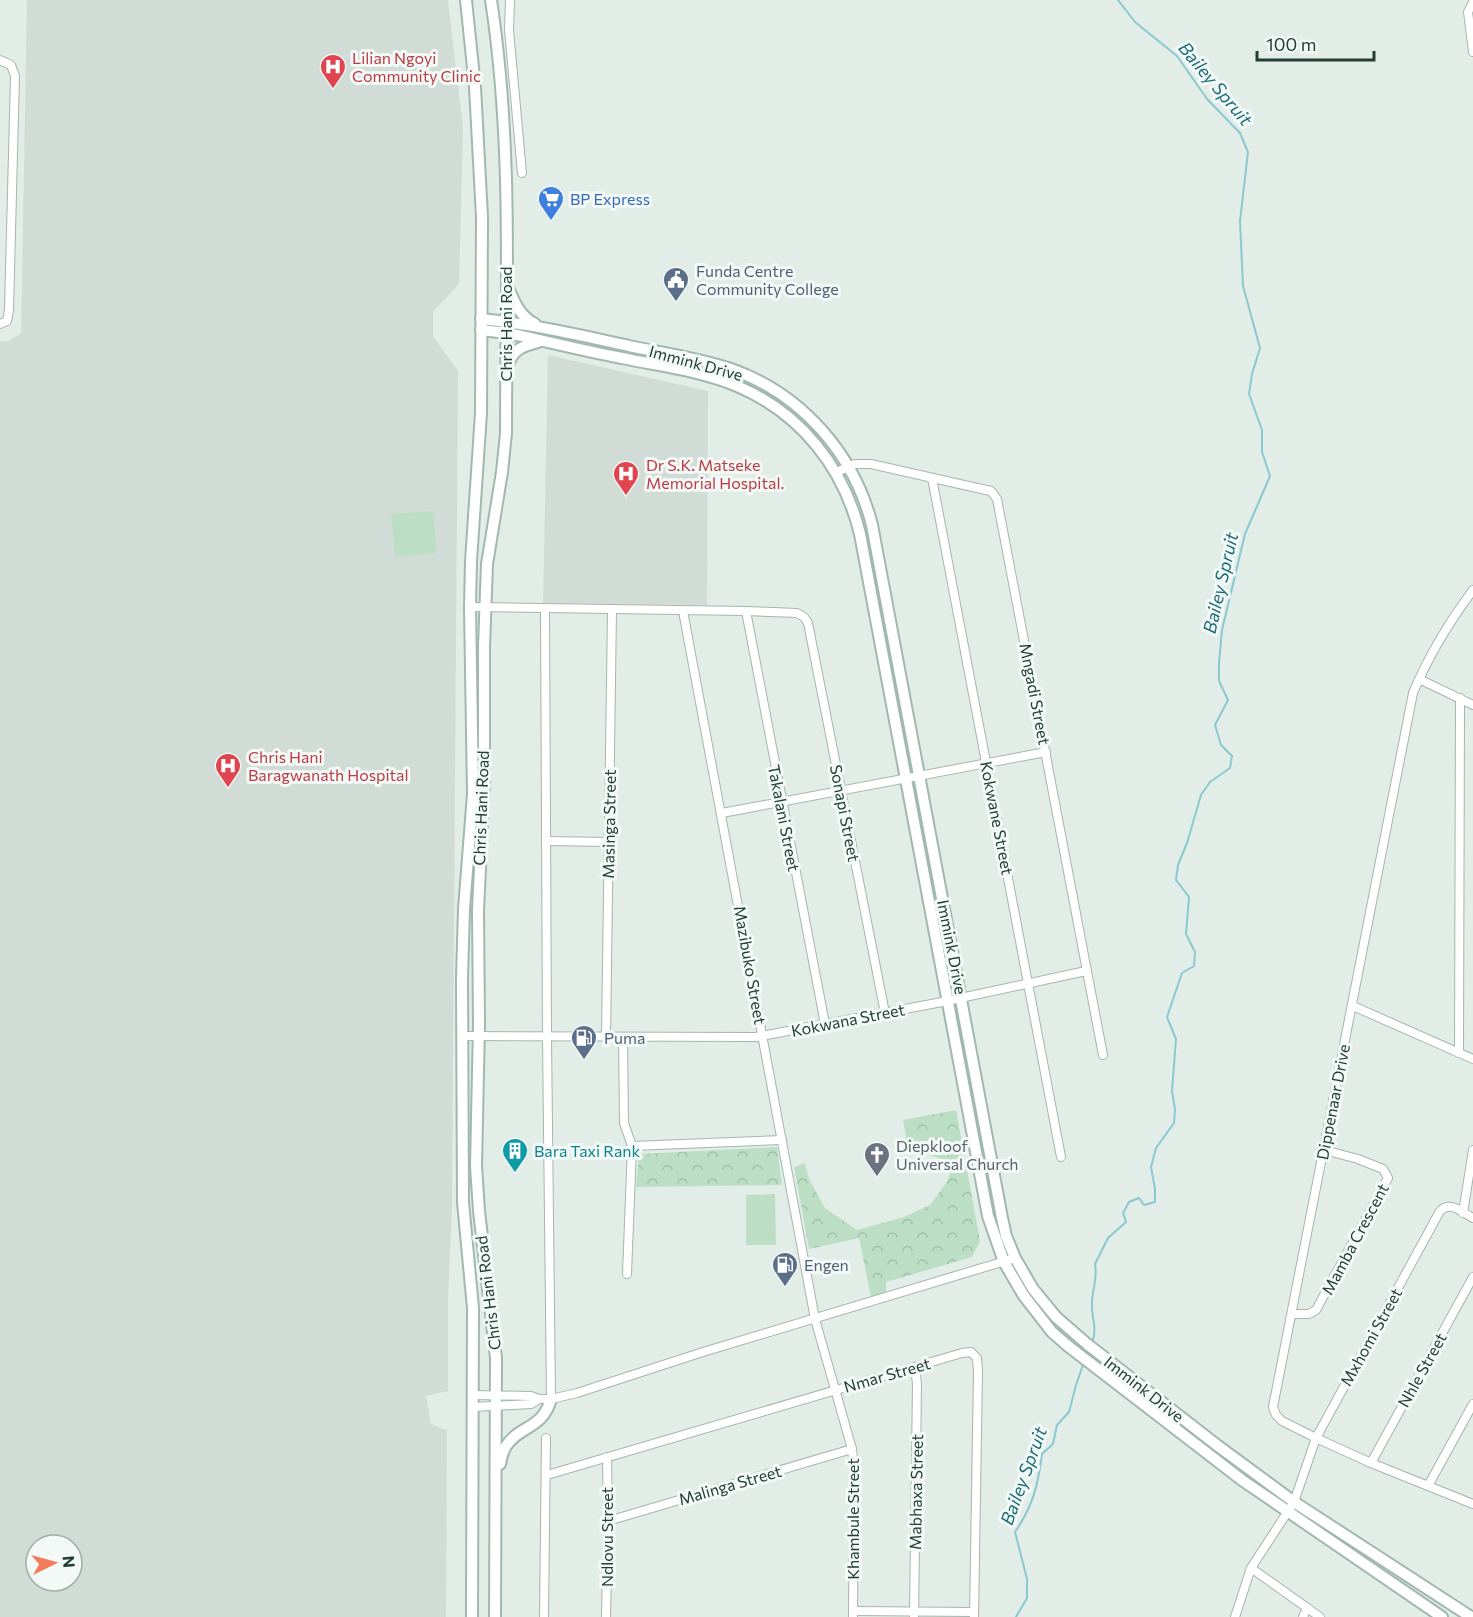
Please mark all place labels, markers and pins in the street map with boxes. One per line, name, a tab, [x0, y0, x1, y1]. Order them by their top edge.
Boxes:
place label: Lilian Ngoyi Community Clinic	[352, 48, 481, 85]
hospital icon: Lilian Ngoyi Community Clinic	[318, 52, 348, 90]
supermarket icon: BP Express	[536, 184, 566, 222]
place label: BP Express	[570, 189, 650, 208]
place label: Funda Centre Community College	[696, 261, 839, 298]
public building icon: Funda Centre Community College	[661, 265, 691, 303]
place label: Dr S.K. Matseke Memorial Hospital.	[646, 455, 784, 492]
hospital icon: Dr S.K. Matseke Memorial Hospital.	[611, 459, 641, 497]
place label: Chris Hani Baragwanath Hospital	[248, 747, 409, 784]
hospital icon: Chris Hani Baragwanath Hospital	[213, 751, 243, 789]
fuel station icon: Puma	[569, 1023, 599, 1061]
place label: Puma	[604, 1028, 645, 1047]
building icon: Bara Taxi Rank	[500, 1136, 530, 1174]
place label: Diepkloof Universal Church	[896, 1136, 1018, 1173]
church icon: Diepkloof Universal Church	[862, 1140, 892, 1178]
place label: Bara Taxi Rank	[534, 1141, 641, 1160]
fuel station icon: Engen	[770, 1250, 800, 1288]
place label: Engen	[804, 1255, 849, 1274]

